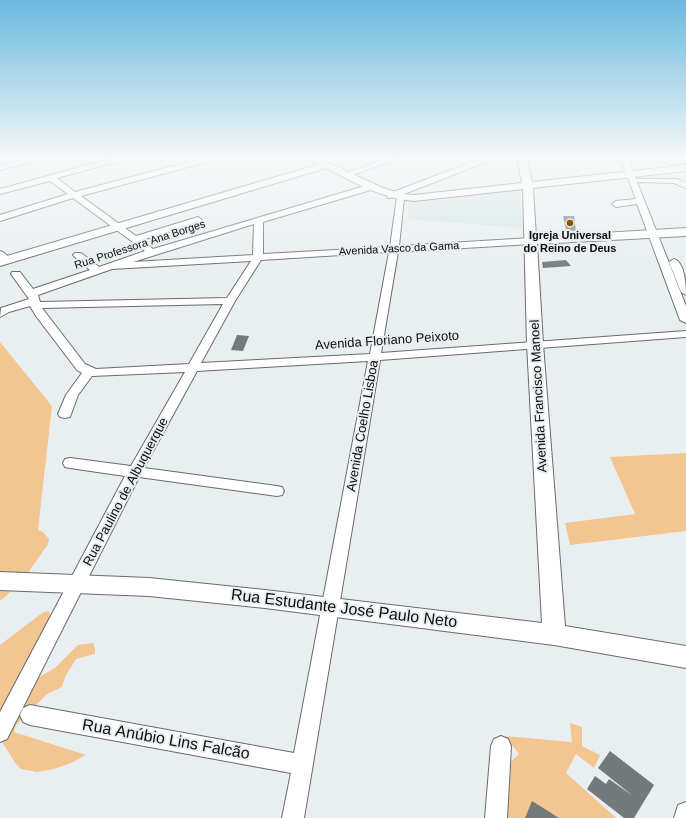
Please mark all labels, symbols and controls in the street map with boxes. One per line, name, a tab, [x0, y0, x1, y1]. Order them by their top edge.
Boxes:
street label: Rua Professora Ana Borges	[73, 218, 207, 272]
marker: Igreja Universal do Reino de Deus	[565, 218, 575, 228]
place label: Igreja Universal do Reino de Deus	[524, 229, 616, 255]
street label: Avenida Vasco da Gama	[338, 239, 460, 259]
street label: Avenida Francisco Manoel	[527, 319, 551, 473]
street label: Avenida Floriano Peixoto	[314, 328, 460, 354]
street label: Avenida Coelho Lisboa	[344, 359, 382, 493]
street label: Rua Paulino de Albuquerque	[80, 415, 172, 569]
street label: Rua Estudante José Paulo Neto	[230, 586, 458, 632]
street label: Rua Anúbio Lins Falcão	[81, 716, 251, 764]

